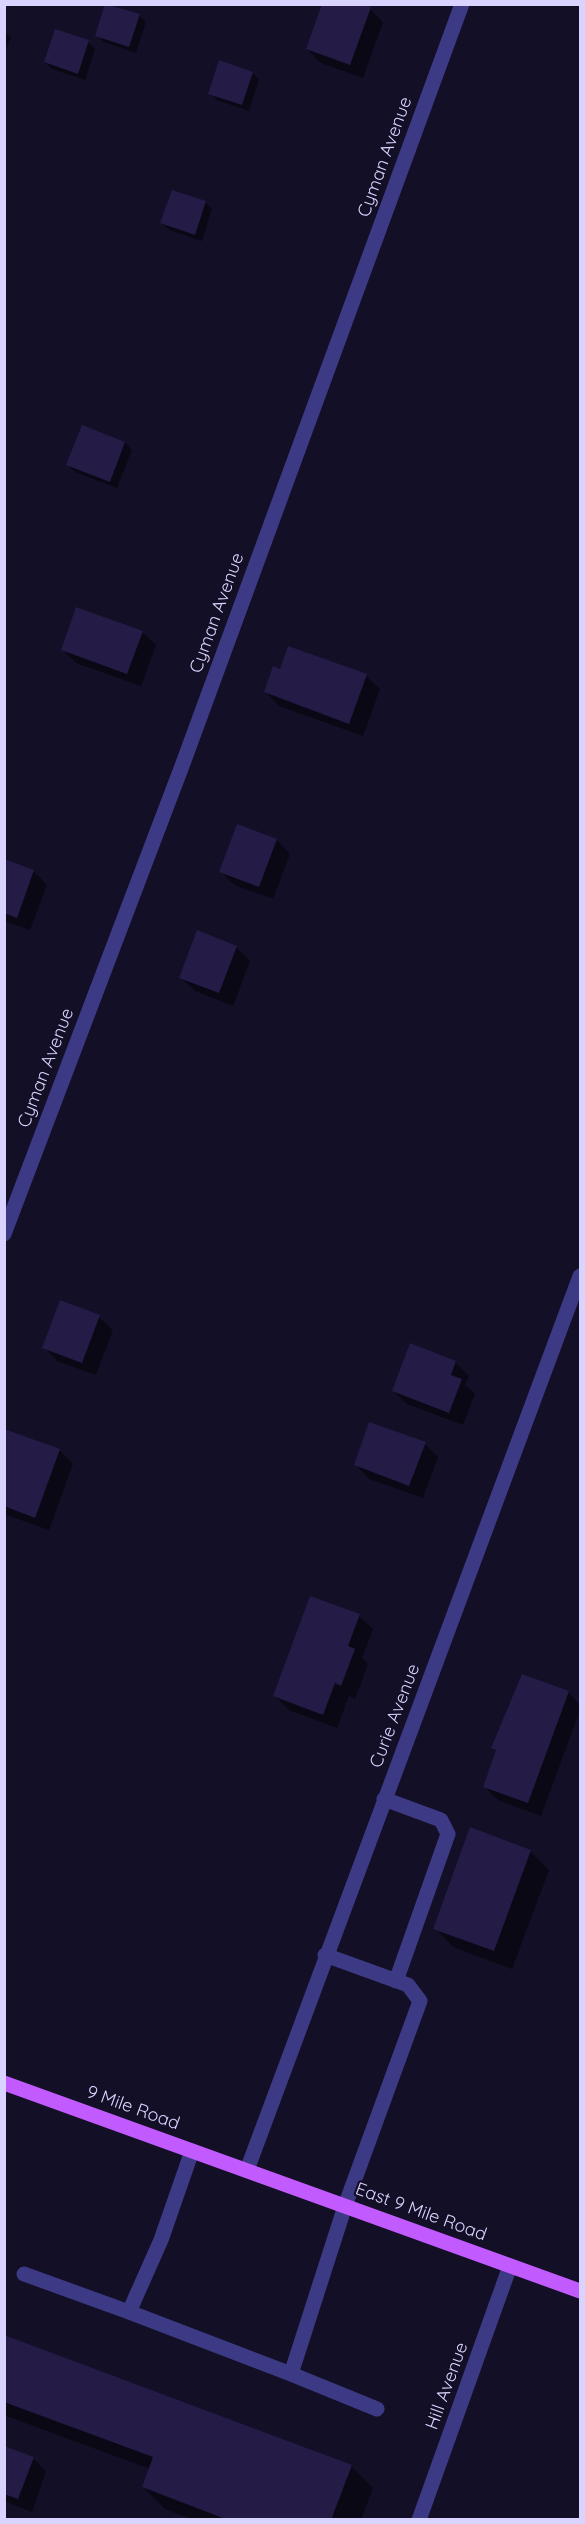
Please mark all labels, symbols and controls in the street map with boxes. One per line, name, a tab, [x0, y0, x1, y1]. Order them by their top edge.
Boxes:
street label: Cyman Avenue	[353, 94, 417, 220]
street label: Cyman Avenue	[185, 550, 249, 676]
street label: Cyman Avenue	[13, 1005, 79, 1131]
street label: Curie Avenue	[365, 1661, 425, 1771]
street label: 9 Mile Road	[84, 2081, 182, 2135]
street label: East 9 Mile Road	[352, 2178, 490, 2246]
street label: Hill Avenue	[421, 2339, 473, 2433]

